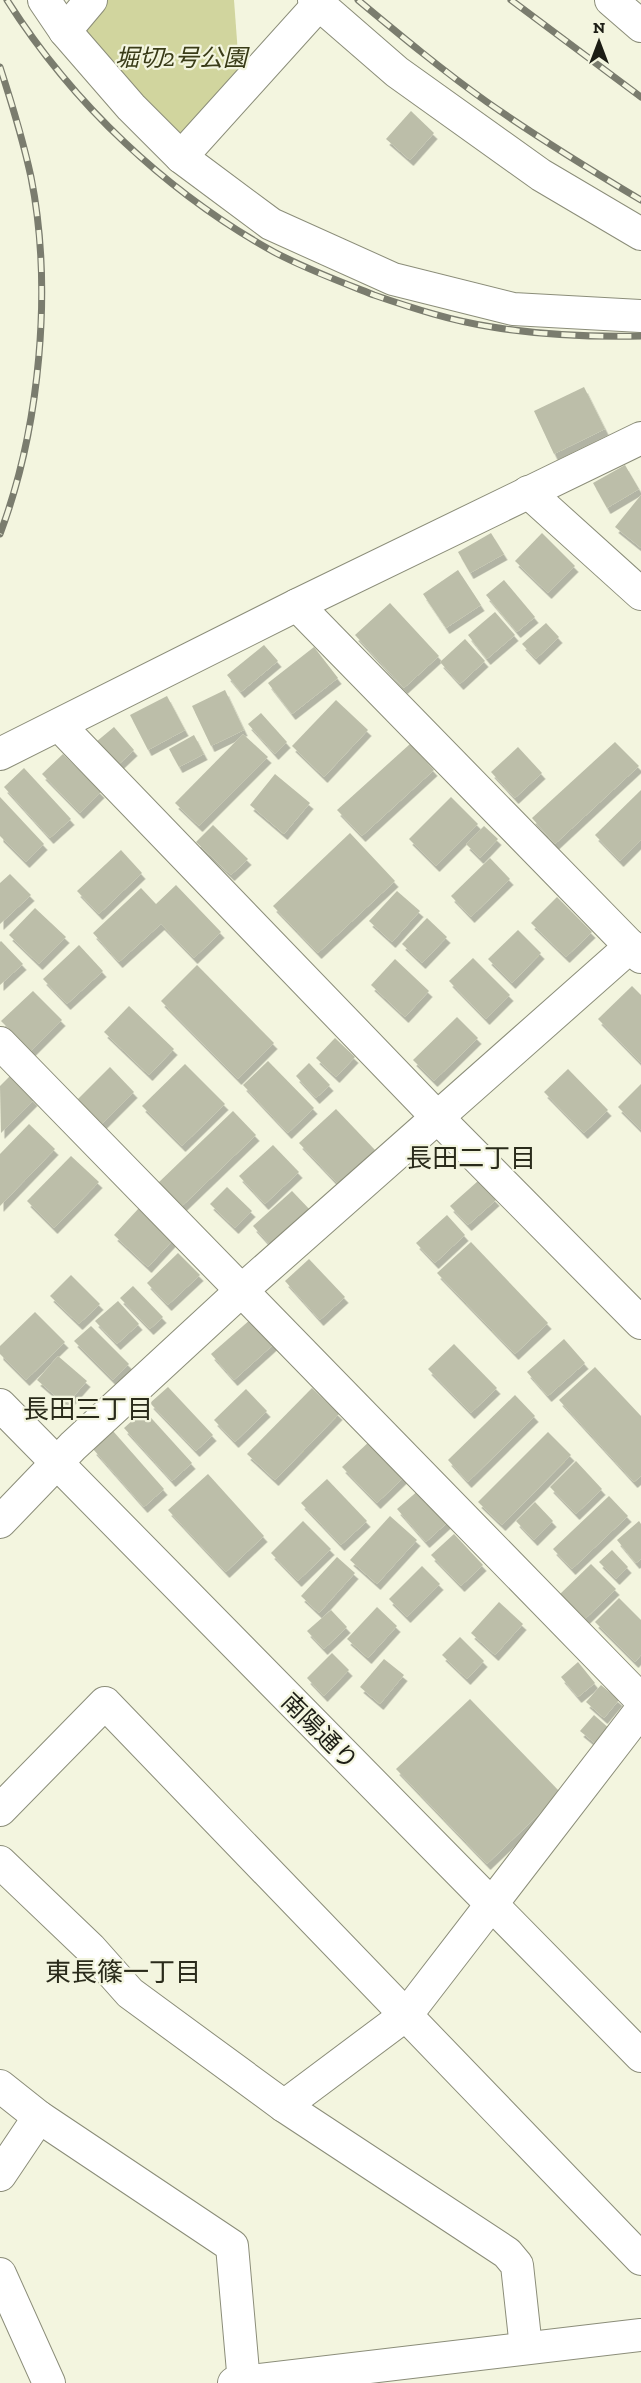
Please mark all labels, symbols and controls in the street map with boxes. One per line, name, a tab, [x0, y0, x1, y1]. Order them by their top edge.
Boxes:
north arrow	[569, 12, 629, 72]
text: N	[593, 18, 605, 37]
park label: 堀切2号公園	[115, 43, 250, 72]
district label: 長田二丁目	[406, 1142, 536, 1174]
district label: 長田三丁目	[23, 1393, 153, 1425]
street label: 南陽通り	[276, 1687, 364, 1775]
district label: 東長篠一丁目	[45, 1956, 201, 1988]

